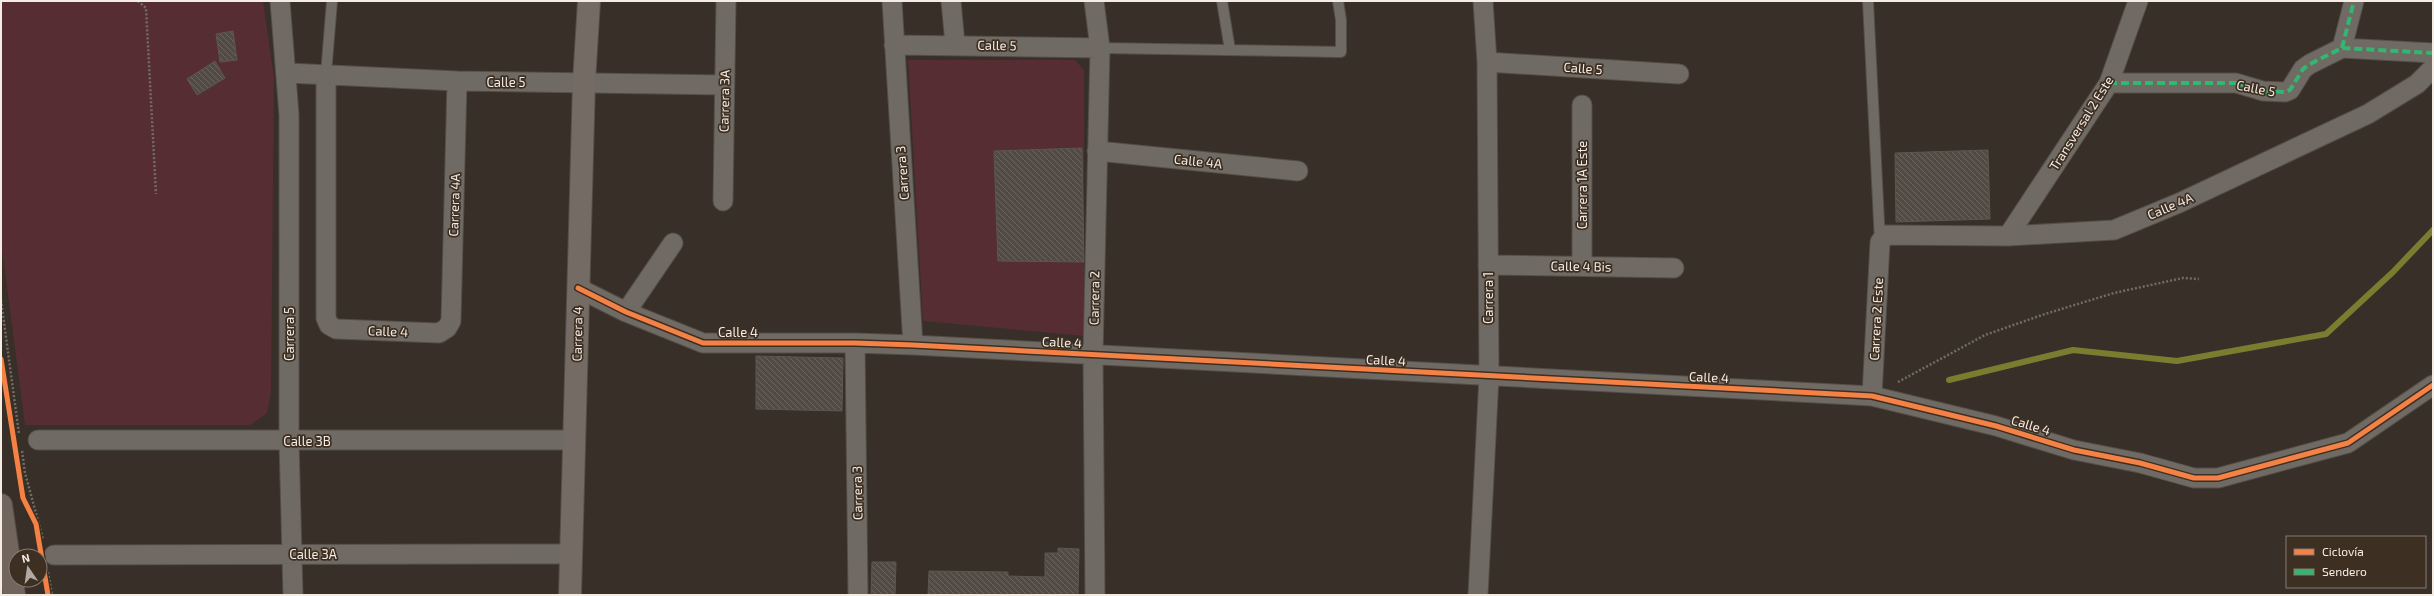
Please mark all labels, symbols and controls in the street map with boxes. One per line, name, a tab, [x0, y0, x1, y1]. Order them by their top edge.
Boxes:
street label: Calle 5	[977, 37, 1017, 53]
street label: Calle 5	[1563, 59, 1603, 77]
street label: Carrera 3A	[715, 70, 733, 132]
street label: Transversal 2 Este	[2046, 73, 2116, 173]
street label: Calle 5	[486, 74, 526, 90]
street label: Calle 5	[2235, 76, 2277, 100]
street label: Carrera 1A Este	[1574, 141, 1590, 229]
street label: Carrera 3	[892, 145, 912, 201]
street label: Calle 4A	[1173, 151, 1223, 171]
street label: Carrera 4A	[445, 173, 463, 237]
street label: Calle 4A	[2145, 189, 2195, 223]
street label: Calle 4 Bis	[1550, 257, 1612, 275]
street label: Carrera 2	[1086, 271, 1102, 325]
street label: Carrera 1	[1480, 272, 1496, 324]
street label: Carrera 2 Este	[1866, 277, 1886, 361]
street label: Carrera 4	[569, 306, 585, 362]
street label: Carrera 5	[281, 307, 297, 361]
street label: Calle 4	[368, 322, 408, 340]
street label: Calle 4	[718, 324, 758, 340]
street label: Calle 4	[1042, 333, 1082, 351]
street label: Calle 4	[1366, 351, 1406, 369]
street label: Calle 4	[1689, 368, 1729, 386]
street label: Calle 4	[2009, 411, 2053, 439]
street label: Calle 3B	[283, 433, 331, 449]
street label: Carrera 3	[849, 466, 865, 520]
legend	[2286, 536, 2426, 588]
text: Ciclovía	[2322, 544, 2364, 558]
street label: Calle 3A	[289, 546, 337, 562]
north arrow	[8, 548, 48, 588]
text: N	[20, 551, 31, 565]
text: Sendero	[2322, 564, 2367, 578]

